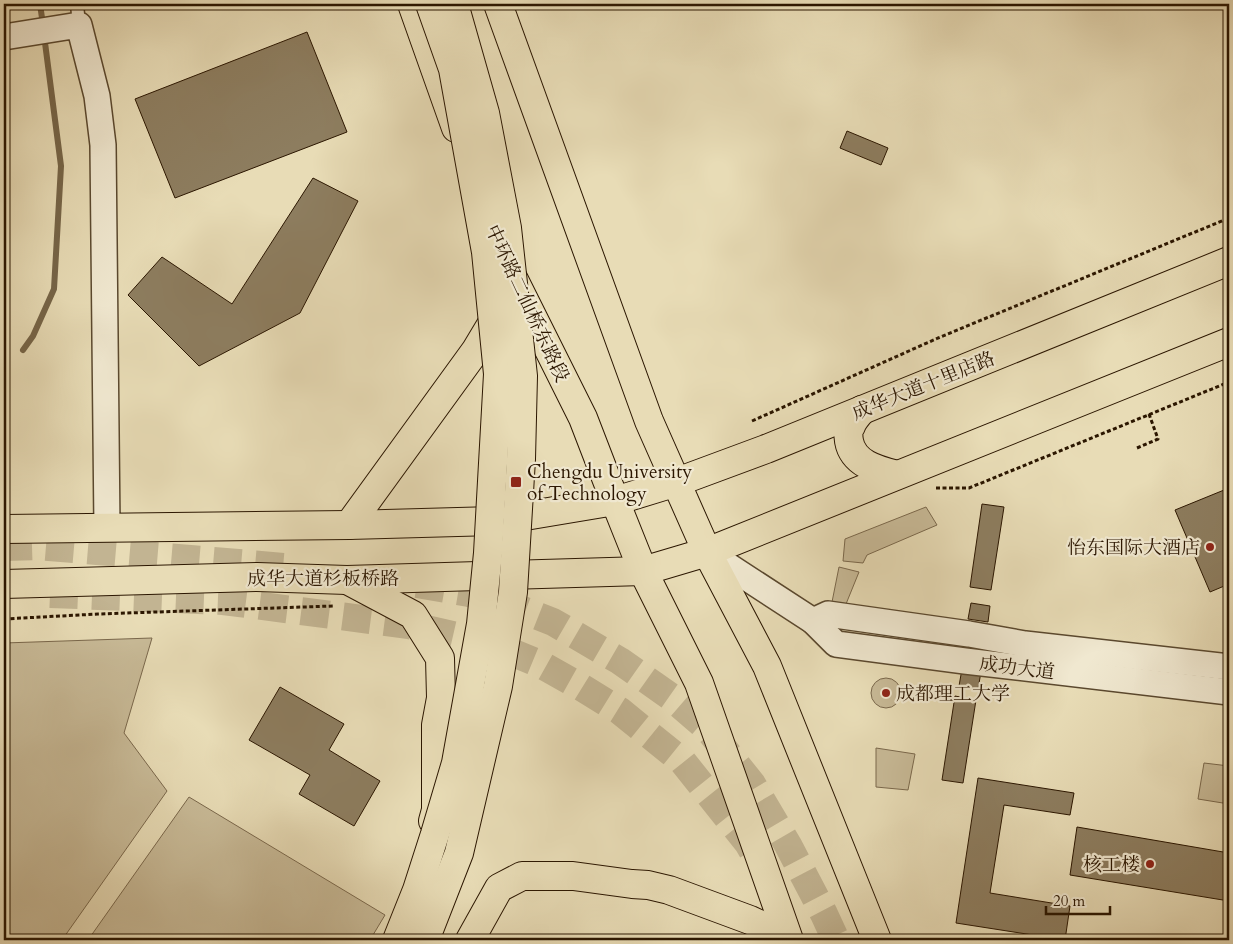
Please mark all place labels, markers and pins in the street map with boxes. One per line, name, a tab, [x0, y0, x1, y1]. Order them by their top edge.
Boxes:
place label: Chengdu University of Technology	[527, 459, 692, 507]
marker: Chengdu University of Technology	[509, 475, 523, 489]
place label: 怡东国际大酒店	[1067, 535, 1200, 561]
marker: 怡东国际大酒店	[1204, 541, 1216, 553]
place label: 成都理工大学	[896, 681, 1010, 707]
marker: 成都理工大学	[880, 687, 892, 699]
place label: 核工楼	[1083, 852, 1140, 878]
marker: 核工楼	[1144, 858, 1156, 870]

